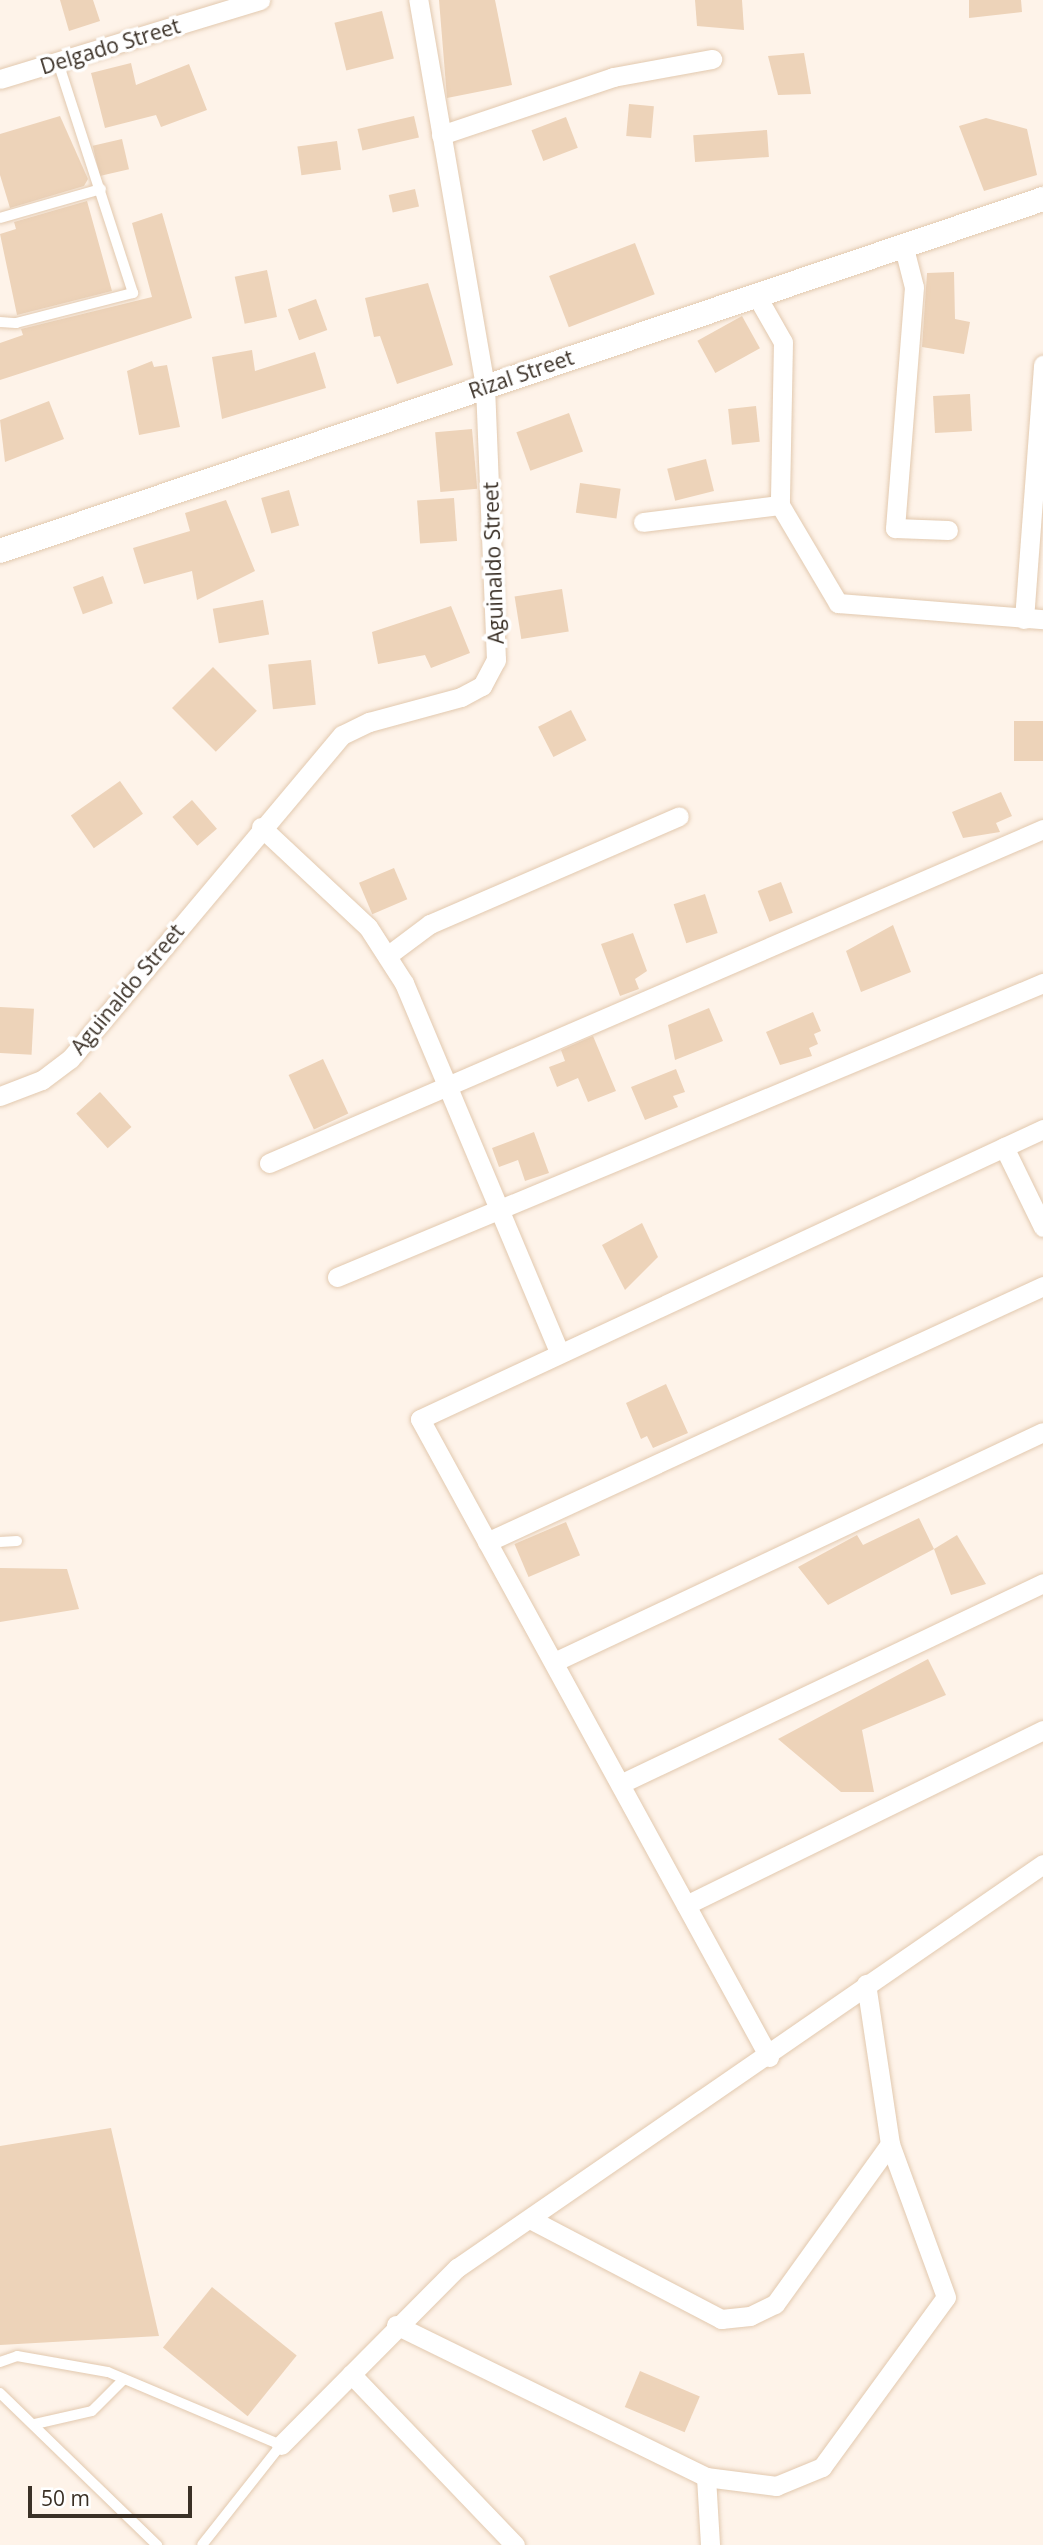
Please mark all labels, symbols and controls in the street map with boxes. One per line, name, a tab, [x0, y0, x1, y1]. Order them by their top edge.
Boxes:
street label: Delgado Street	[37, 13, 183, 79]
street label: Rizal Street	[465, 344, 577, 404]
street label: Aguinaldo Street	[478, 481, 508, 645]
street label: Aguinaldo Street	[65, 919, 189, 1059]
scale bar	[32, 2472, 196, 2516]
text: 50 m	[41, 2484, 90, 2512]

